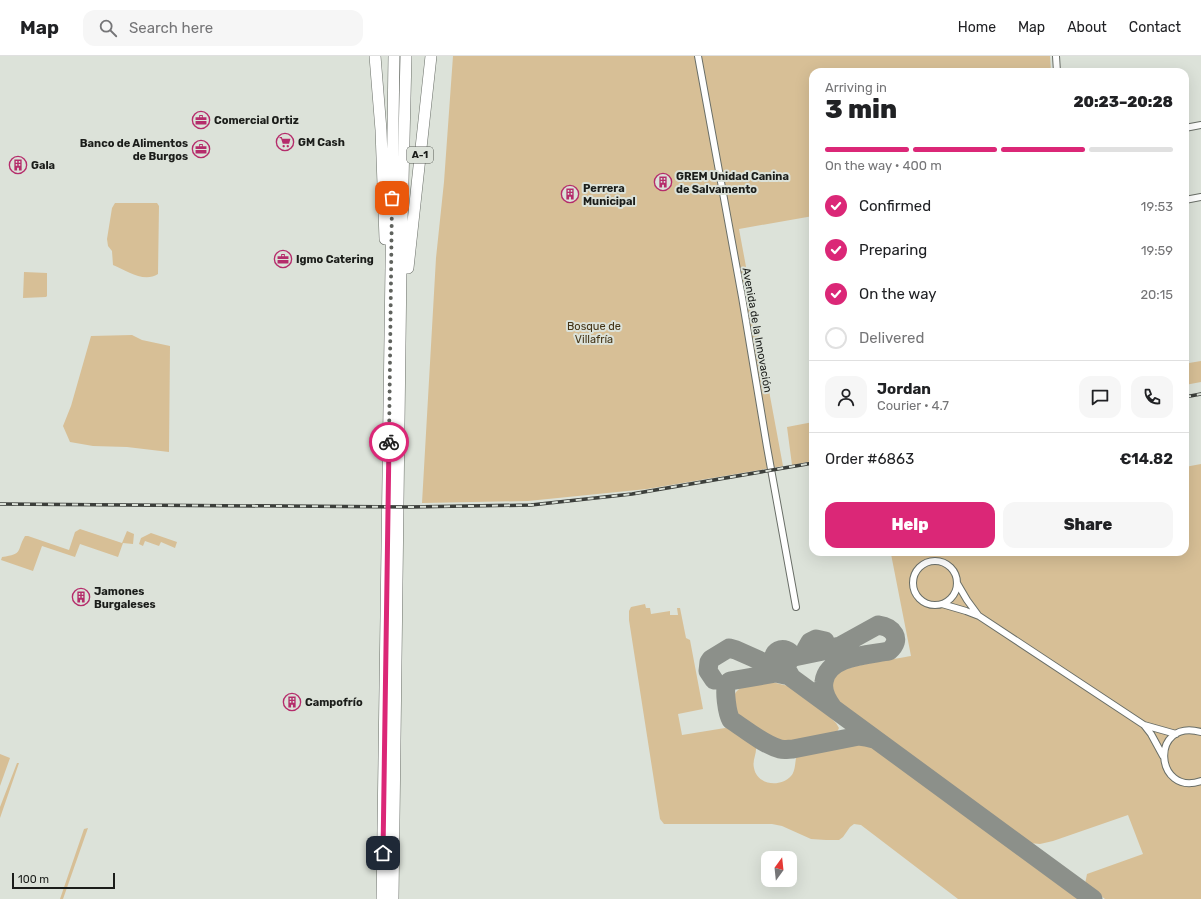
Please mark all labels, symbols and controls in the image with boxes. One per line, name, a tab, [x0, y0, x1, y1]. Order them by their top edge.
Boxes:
search box	[83, 10, 363, 46]
text: Map	[20, 16, 59, 39]
icon: search	[97, 17, 119, 39]
text: Search here	[129, 19, 213, 37]
text: Home	[958, 19, 996, 36]
text: Map	[1018, 19, 1045, 36]
text: About	[1067, 19, 1107, 36]
text: Contact	[1129, 19, 1181, 36]
text: Arriving in	[825, 80, 887, 95]
text: 20:23–20:28	[1073, 93, 1173, 111]
text: 3 min	[825, 94, 897, 125]
office icon: Comercial Ortiz	[191, 110, 211, 130]
place label: Comercial Ortiz	[214, 114, 299, 127]
supermarket icon: GM Cash	[275, 132, 295, 152]
place label: GM Cash	[298, 136, 345, 149]
place label: Banco de Alimentos de Burgos	[80, 137, 188, 163]
office icon: Banco de Alimentos de Burgos	[191, 139, 211, 159]
road number: A-1	[407, 147, 433, 163]
building icon: Gala	[8, 155, 28, 175]
text: On the way · 400 m	[825, 158, 942, 173]
place label: Gala	[31, 159, 55, 172]
place label: GREM Unidad Canina de Salvamento	[676, 170, 789, 196]
building icon: GREM Unidad Canina de Salvamento	[653, 172, 673, 192]
pin	[375, 181, 409, 215]
place label: Perrera Municipal	[583, 182, 636, 208]
building icon: Perrera Municipal	[560, 184, 580, 204]
icon: bag	[381, 187, 403, 209]
icon: check	[825, 195, 847, 217]
text: Confirmed	[859, 197, 931, 215]
text: 19:53	[1141, 199, 1173, 214]
icon: check	[825, 239, 847, 261]
text: Preparing	[859, 241, 927, 259]
text: 19:59	[1141, 243, 1173, 258]
office icon: Igmo Catering	[273, 249, 293, 269]
place label: Igmo Catering	[296, 253, 374, 266]
street label: Avenida de la Innovación	[740, 266, 774, 394]
icon: check	[825, 283, 847, 305]
text: On the way	[859, 285, 937, 303]
text: 20:15	[1140, 287, 1173, 302]
park label: Bosque de Villafría	[567, 320, 621, 346]
text: Delivered	[859, 329, 924, 347]
button: person	[825, 376, 867, 418]
button: chat	[1079, 376, 1121, 418]
button: phone	[1131, 376, 1173, 418]
text: Jordan	[877, 380, 931, 398]
text: Courier · 4.7	[877, 398, 949, 413]
courier	[369, 422, 409, 462]
icon: bike	[378, 431, 400, 453]
text: Order #6863	[825, 450, 914, 468]
text: €14.82	[1120, 450, 1173, 468]
button: Help	[825, 502, 995, 548]
button: Share	[1003, 502, 1173, 548]
place label: Jamones Burgaleses	[94, 585, 156, 611]
building icon: Jamones Burgaleses	[71, 587, 91, 607]
building icon: Campofrío	[282, 692, 302, 712]
place label: Campofrío	[305, 696, 363, 709]
pin	[366, 836, 400, 870]
icon: home	[372, 842, 394, 864]
north arrow	[761, 851, 797, 887]
map controls	[761, 851, 797, 887]
scale bar	[12, 871, 115, 890]
text: 100 m	[18, 873, 49, 886]

